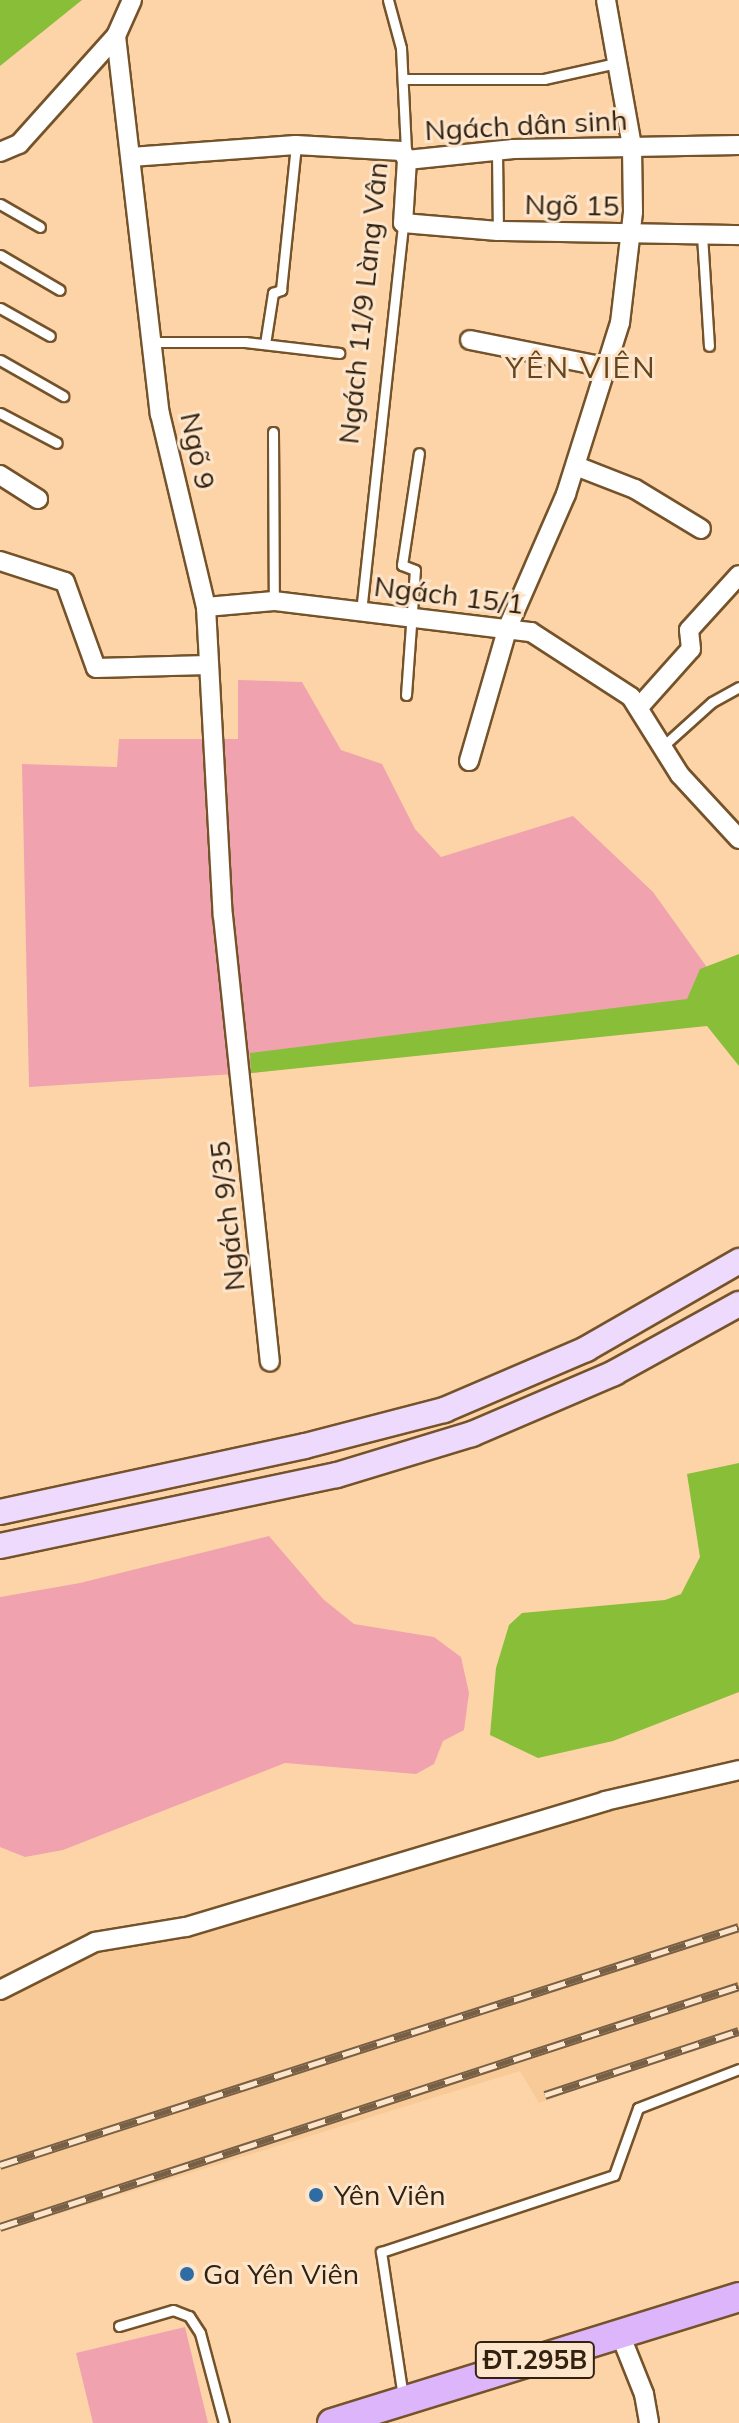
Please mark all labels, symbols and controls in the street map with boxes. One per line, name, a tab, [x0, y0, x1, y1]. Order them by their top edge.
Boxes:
street label: Ngách dân sinh	[424, 103, 628, 147]
street label: Ngách 11/9 Làng Vân	[331, 160, 395, 446]
street label: Ngõ 15	[524, 187, 620, 223]
district label: YÊN VIÊN	[505, 349, 657, 385]
street label: Ngõ 9	[173, 409, 223, 493]
street label: Ngách 15/1	[372, 569, 526, 621]
street label: Ngách 9/35	[202, 1139, 252, 1293]
place label: Yên Viên	[334, 2178, 446, 2212]
marker: Yên Viên	[305, 2184, 327, 2206]
place label: Ga Yên Viên	[203, 2257, 359, 2291]
marker: Ga Yên Viên	[178, 2265, 196, 2283]
road number: ĐT.295B	[473, 2338, 597, 2382]

